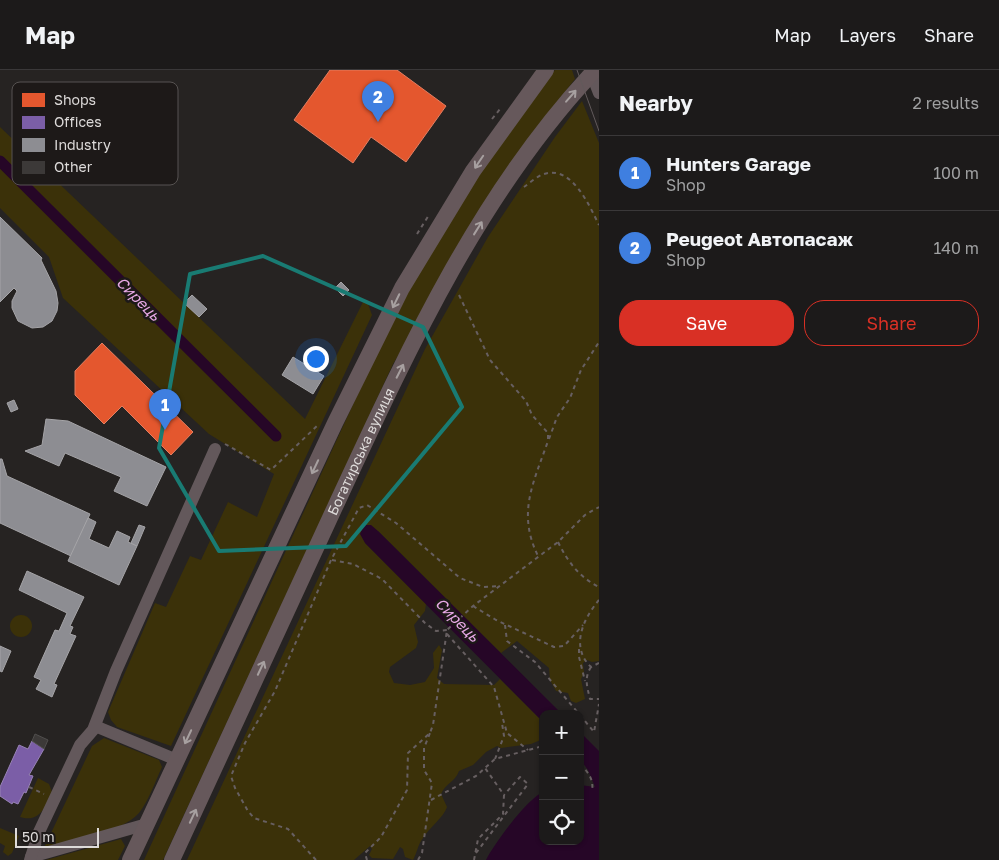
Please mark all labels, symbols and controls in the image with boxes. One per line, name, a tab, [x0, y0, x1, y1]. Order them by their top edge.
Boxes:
text: Map	[25, 20, 75, 49]
text: Map	[774, 24, 811, 46]
text: Layers	[839, 24, 896, 46]
text: Share	[924, 24, 974, 46]
pin: 2	[362, 81, 394, 122]
legend	[12, 82, 178, 185]
one-way arrow	[565, 89, 577, 102]
text: Nearby	[619, 90, 693, 116]
text: Shops	[54, 91, 96, 108]
text: 2 results	[913, 93, 979, 113]
text: Offices	[54, 113, 102, 130]
text: Industry	[54, 136, 111, 153]
text: Hunters Garage	[666, 152, 811, 175]
one-way arrow	[474, 154, 484, 168]
text: Other	[54, 158, 93, 175]
text: 1	[631, 163, 639, 183]
text: 100 m	[933, 163, 979, 183]
text: Shop	[666, 175, 706, 195]
one-way arrow	[473, 222, 483, 236]
text: Peugeot Автопасаж	[666, 227, 853, 250]
text: 2	[630, 238, 640, 258]
text: 140 m	[933, 238, 979, 258]
text: Shop	[666, 250, 706, 270]
water label: Сирець	[113, 273, 165, 325]
one-way arrow	[390, 293, 400, 308]
button: Save	[619, 300, 794, 346]
button: Share	[804, 300, 979, 346]
your location	[303, 346, 329, 372]
one-way arrow	[396, 364, 405, 379]
street label: Богатирська вулиця	[323, 385, 398, 518]
pin: 1	[149, 389, 181, 430]
one-way arrow	[310, 460, 320, 475]
water label: Сирець	[432, 594, 484, 646]
one-way arrow	[257, 661, 267, 676]
map controls	[539, 710, 584, 845]
button: +	[539, 710, 584, 755]
one-way arrow	[183, 729, 193, 744]
button: −	[539, 755, 584, 800]
button: locate	[539, 800, 584, 845]
one-way arrow	[189, 809, 198, 824]
scale bar	[15, 825, 99, 848]
text: 50 m	[22, 828, 55, 845]

